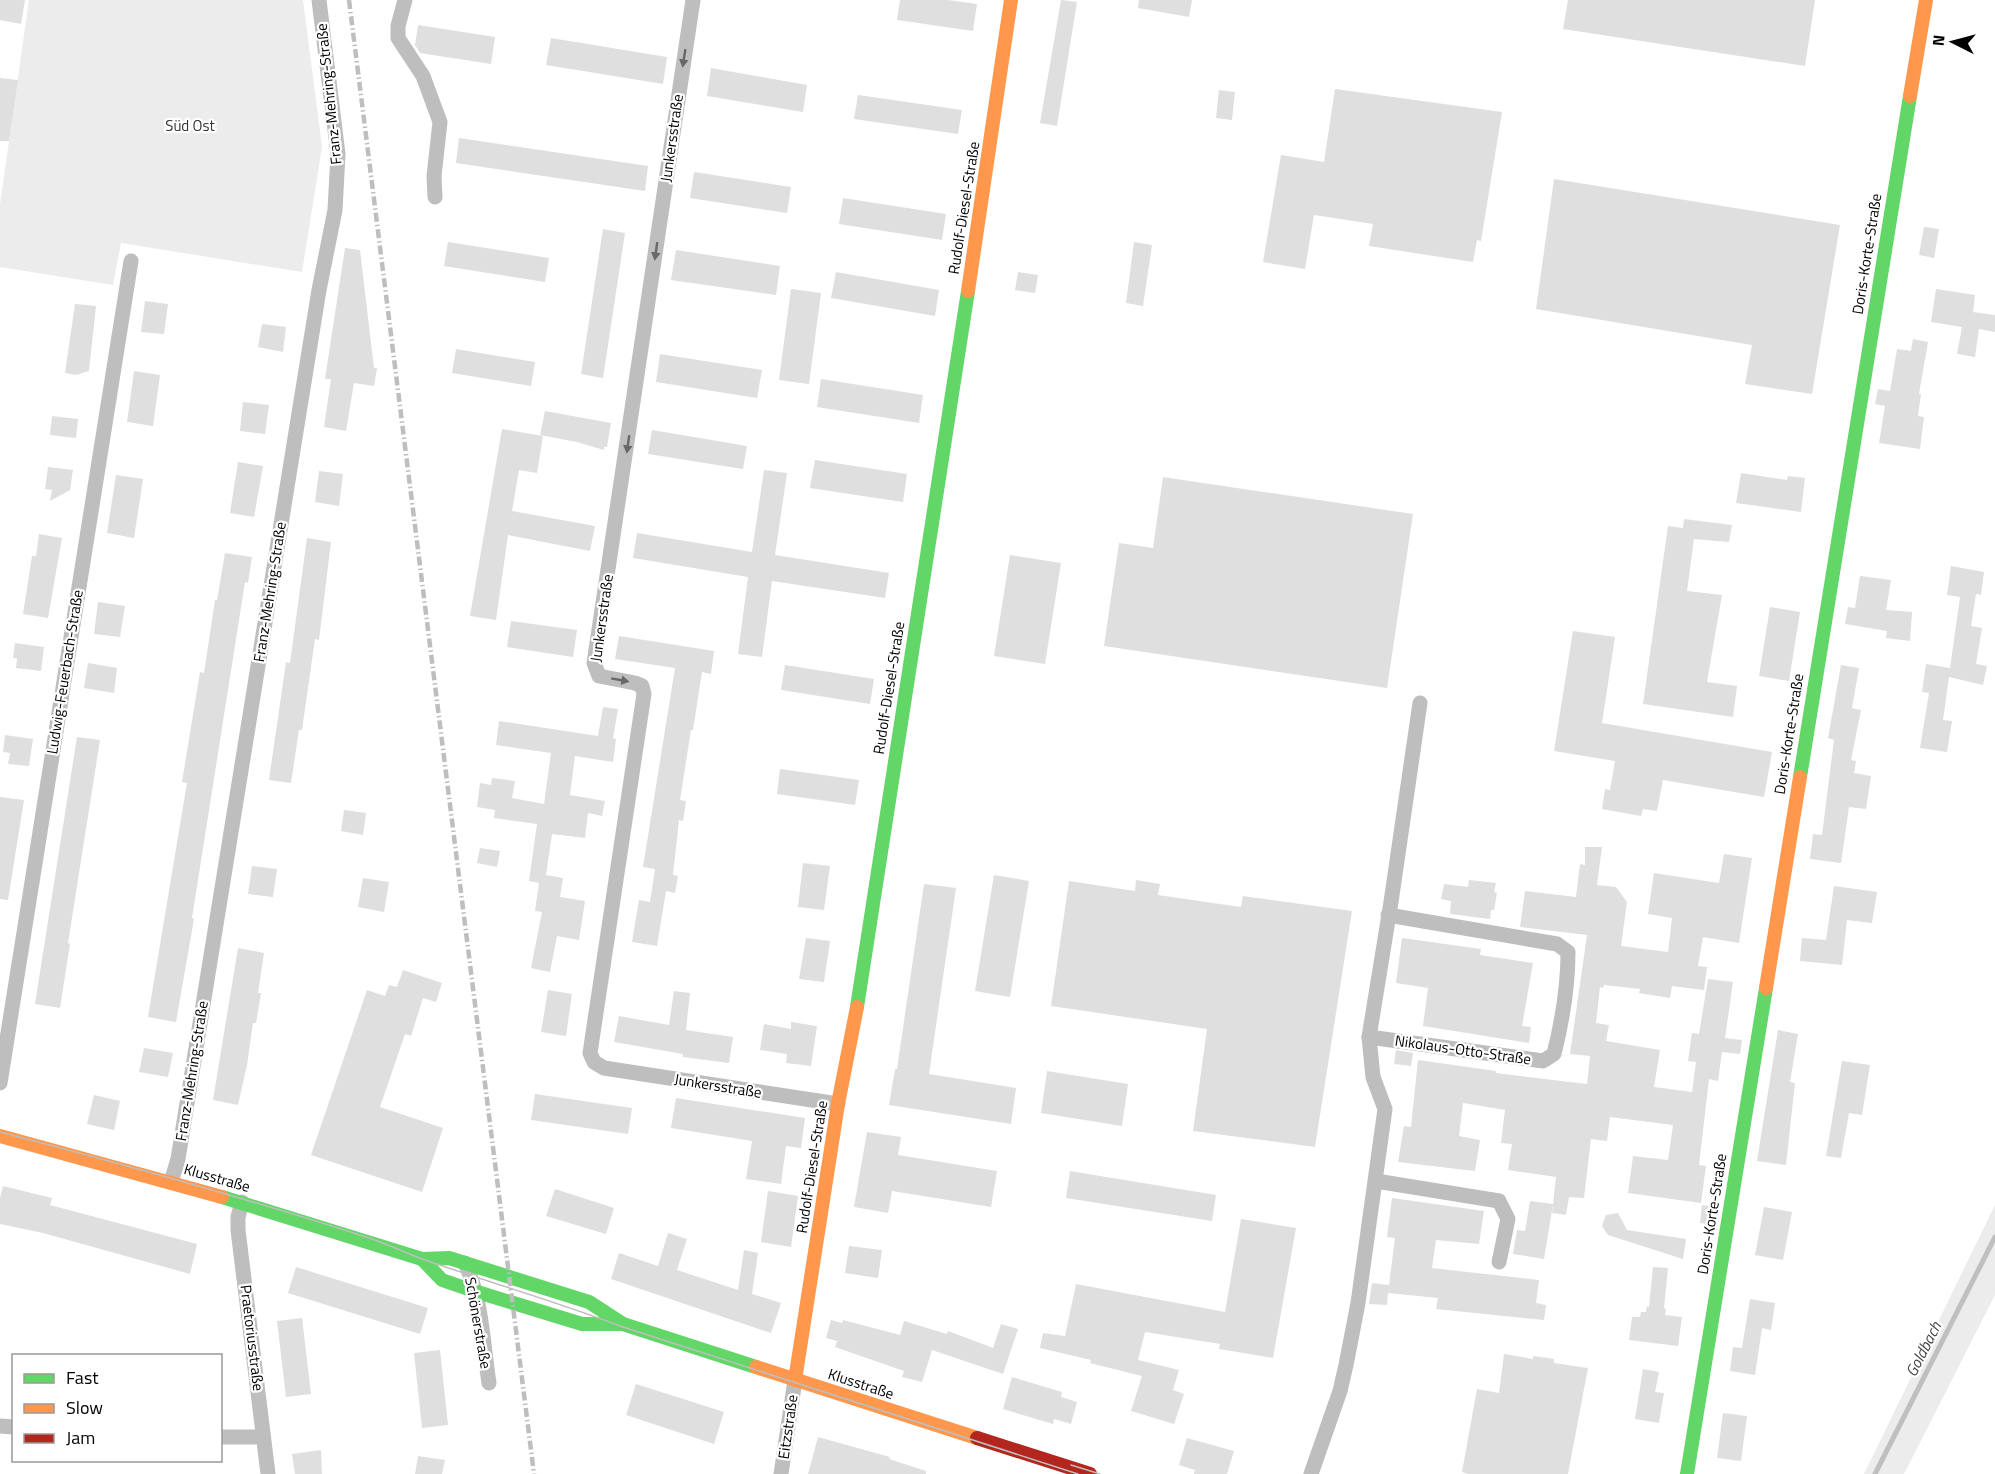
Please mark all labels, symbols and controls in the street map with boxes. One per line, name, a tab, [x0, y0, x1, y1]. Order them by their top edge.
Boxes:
north arrow	[1923, 12, 1983, 72]
street label: Franz-Mehring-Straße	[310, 22, 347, 166]
text: N	[1926, 34, 1951, 47]
one-way arrow	[679, 48, 688, 67]
street label: Junkersstraße	[654, 93, 689, 183]
park label: Süd Ost	[165, 114, 215, 137]
street label: Rudolf-Diesel-Straße	[942, 140, 985, 276]
street label: Doris-Korte-Straße	[1846, 192, 1887, 316]
one-way arrow	[651, 241, 660, 260]
one-way arrow	[623, 434, 632, 453]
street label: Franz-Mehring-Straße	[247, 520, 292, 664]
street label: Junkersstraße	[584, 573, 619, 663]
street label: Ludwig-Feuerbach-Straße	[40, 588, 89, 756]
street label: Rudolf-Diesel-Straße	[867, 620, 910, 756]
street label: Doris-Korte-Straße	[1768, 672, 1809, 796]
one-way arrow	[611, 676, 630, 685]
street label: Franz-Mehring-Straße	[169, 999, 214, 1143]
street label: Nikolaus-Otto-Straße	[1393, 1029, 1533, 1070]
street label: Junkersstraße	[673, 1067, 763, 1104]
street label: Rudolf-Diesel-Straße	[790, 1099, 833, 1235]
street label: Doris-Korte-Straße	[1691, 1152, 1732, 1276]
street label: Klusstraße	[181, 1157, 253, 1198]
street label: Schönerstraße	[459, 1275, 498, 1371]
street label: Praetoriusstraße	[235, 1283, 270, 1392]
water label: Goldbach	[1899, 1316, 1948, 1381]
legend	[12, 1354, 222, 1462]
street label: Klusstraße	[825, 1362, 897, 1405]
text: Fast	[66, 1364, 99, 1391]
street label: Eitzstraße	[772, 1393, 803, 1461]
text: Slow	[66, 1394, 103, 1421]
text: Jam	[66, 1424, 95, 1451]

